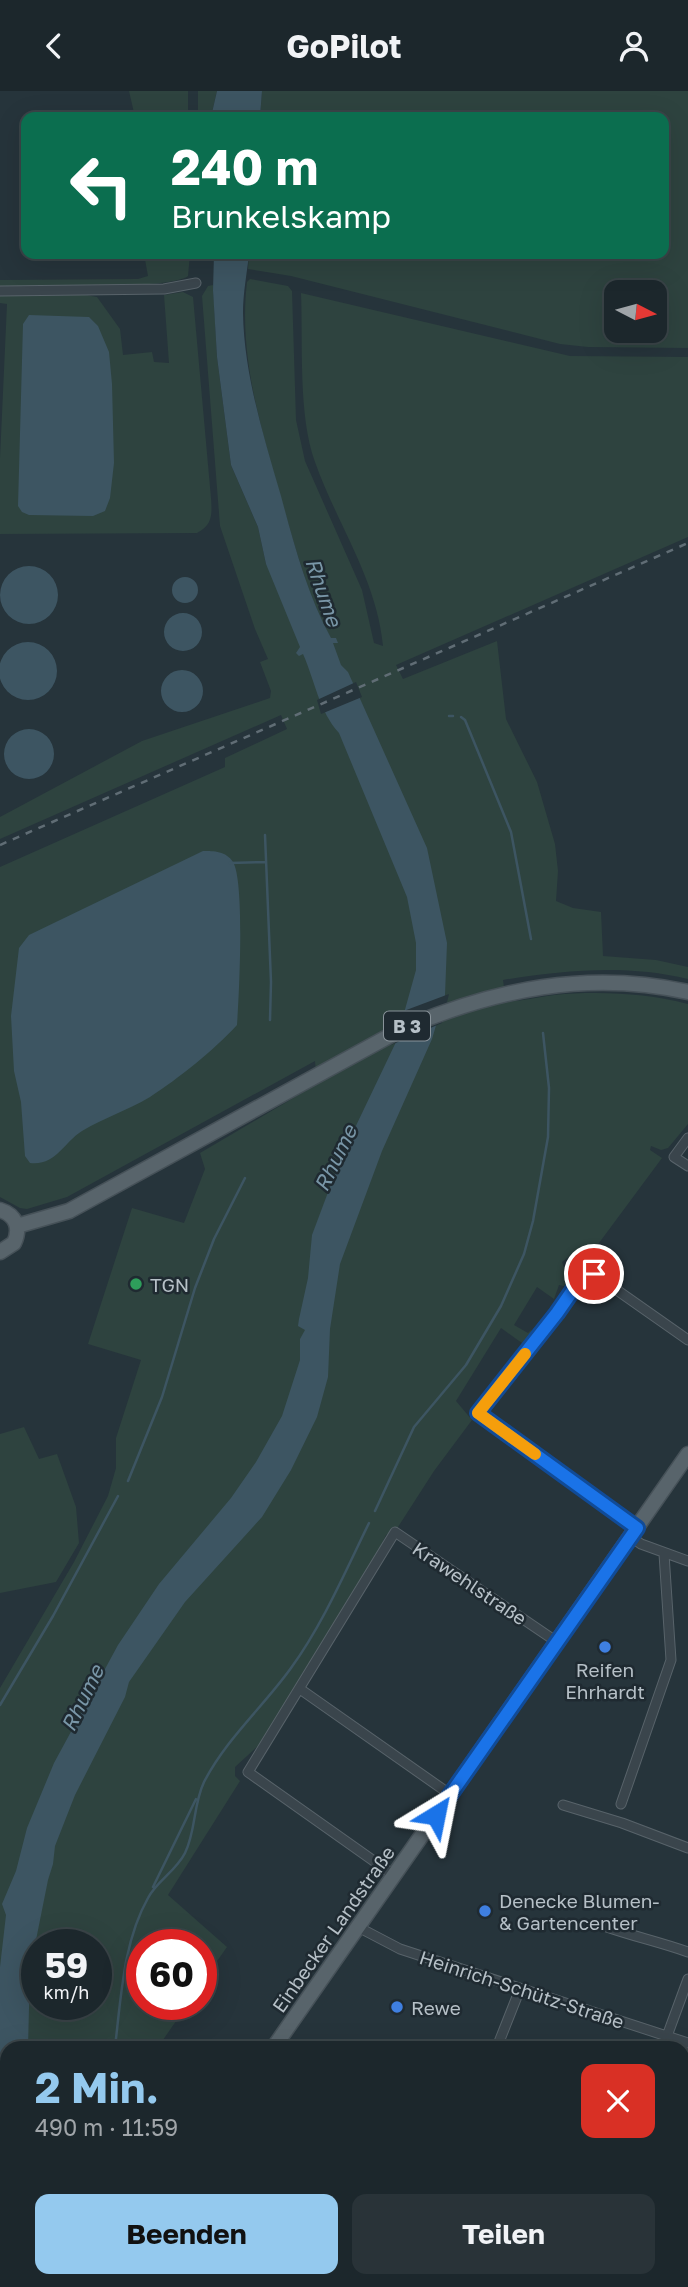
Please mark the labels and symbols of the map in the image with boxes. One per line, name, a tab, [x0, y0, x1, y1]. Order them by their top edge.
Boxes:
north arrow	[604, 280, 667, 343]
water label: Rhume	[300, 554, 348, 631]
road number: B 3	[384, 1011, 430, 1041]
water label: Rhume	[308, 1119, 363, 1195]
pin	[564, 1244, 624, 1304]
place label: TGN	[150, 1273, 189, 1296]
marker: TGN	[128, 1276, 144, 1292]
street label: Krawehlstraße	[409, 1536, 531, 1630]
marker: Reifen Ehrhardt	[597, 1639, 613, 1655]
place label: Reifen Ehrhardt	[565, 1658, 645, 1703]
water label: Rhume	[55, 1659, 110, 1735]
position arrow	[399, 1778, 473, 1852]
street label: Einbecker Landstraße	[267, 1841, 399, 2017]
place label: Denecke Blumen- & Gartencenter	[499, 1889, 660, 1934]
marker: Denecke Blumen- & Gartencenter	[477, 1903, 493, 1919]
speed limit sign: 60	[126, 1929, 217, 2020]
street label: Heinrich-Schütz-Straße	[417, 1945, 627, 2033]
place label: Rewe	[411, 1996, 461, 2019]
marker: Rewe	[389, 1999, 405, 2015]

